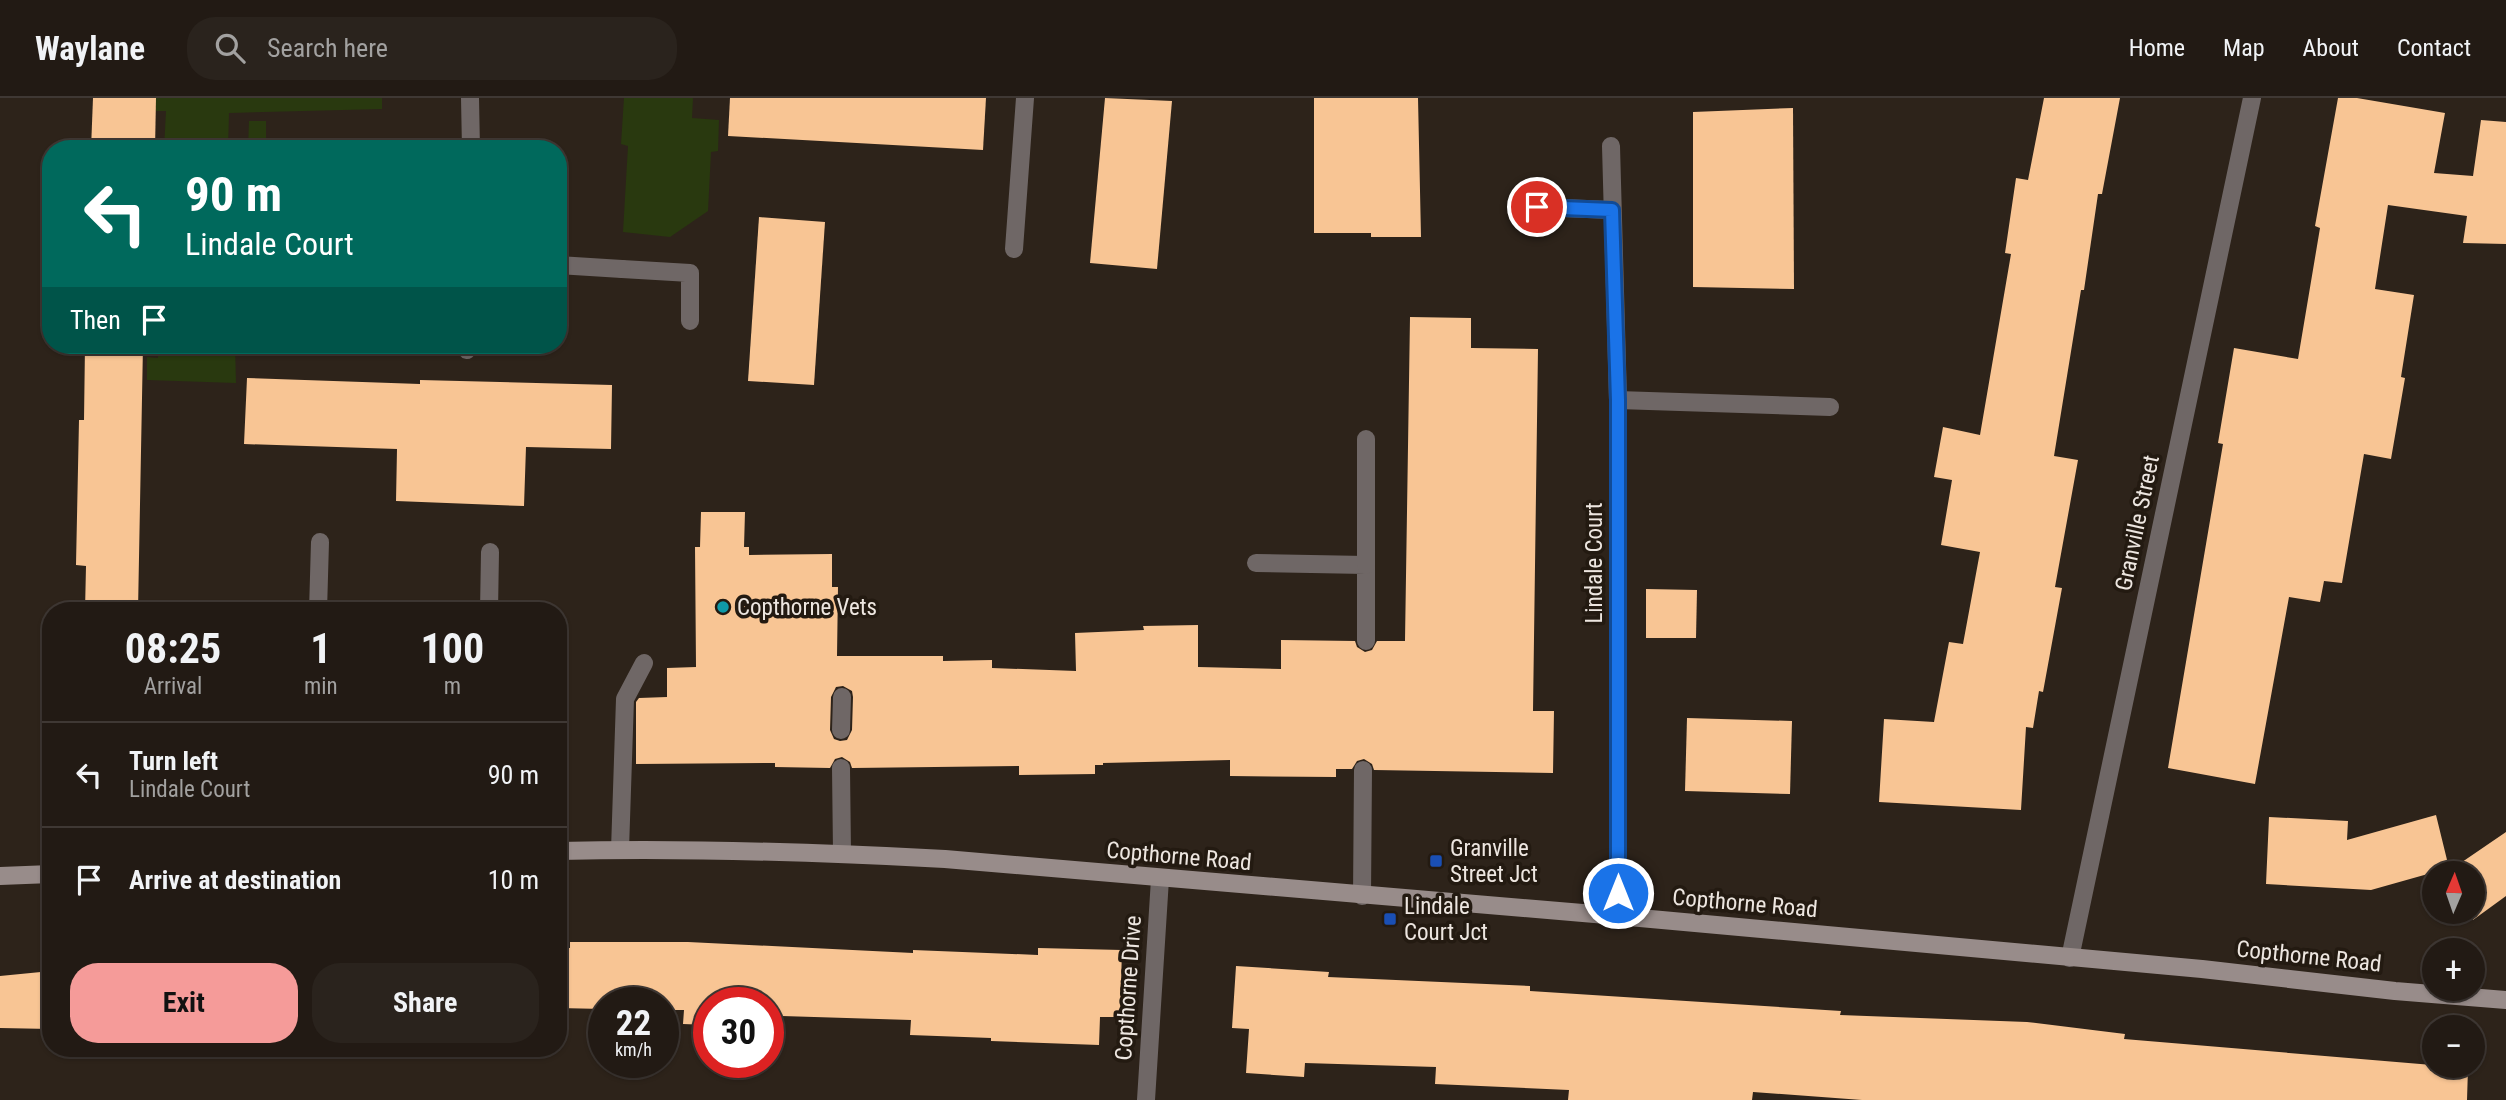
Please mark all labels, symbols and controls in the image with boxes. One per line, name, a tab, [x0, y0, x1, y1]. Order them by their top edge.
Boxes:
search box	[187, 17, 677, 80]
text: Waylane	[35, 29, 145, 68]
icon: search	[211, 29, 249, 67]
text: Search here	[267, 33, 388, 63]
text: Home	[2129, 34, 2185, 62]
text: Map	[2223, 34, 2265, 62]
text: About	[2303, 34, 2359, 62]
text: Contact	[2397, 34, 2471, 62]
text: 90 m	[185, 166, 282, 223]
icon: left	[70, 168, 161, 259]
pin	[1507, 177, 1567, 237]
icon: arrive	[1518, 188, 1556, 226]
text: Lindale Court	[185, 225, 354, 263]
icon: arrive	[135, 301, 173, 339]
text: Then	[70, 305, 121, 335]
street label: Granville Street	[2110, 453, 2165, 593]
street label: Lindale Court	[1581, 502, 1608, 624]
place label: Copthorne Vets	[737, 594, 877, 621]
marker: Copthorne Vets	[715, 599, 731, 615]
text: 08:25	[125, 624, 221, 673]
text: 1	[310, 624, 331, 673]
text: 100	[420, 624, 484, 673]
text: Arrival	[144, 673, 202, 700]
text: min	[304, 673, 338, 700]
text: m	[444, 673, 461, 700]
text: Turn left	[129, 746, 218, 776]
icon: left	[70, 756, 108, 794]
text: 90 m	[488, 760, 539, 790]
text: Lindale Court	[129, 776, 250, 803]
place label: Granville Street Jct	[1450, 835, 1538, 888]
street label: Copthorne Road	[1105, 837, 1253, 876]
marker: Granville Street Jct	[1428, 853, 1444, 869]
position arrow	[1581, 856, 1655, 930]
icon: arrive	[70, 861, 108, 899]
north arrow	[2422, 861, 2485, 924]
map controls	[2422, 861, 2485, 1078]
text: Arrive at destination	[129, 865, 341, 895]
text: 10 m	[488, 865, 539, 895]
street label: Copthorne Road	[1671, 884, 1819, 923]
place label: Lindale Court Jct	[1404, 893, 1488, 946]
marker: Lindale Court Jct	[1382, 911, 1398, 927]
street label: Copthorne Drive	[1110, 915, 1147, 1062]
street label: Copthorne Road	[2235, 935, 2383, 978]
button: +	[2422, 938, 2485, 1001]
button: Exit	[70, 963, 298, 1043]
button: Share	[312, 963, 539, 1043]
speed limit sign: 30	[693, 987, 784, 1078]
text: 22	[616, 1003, 651, 1044]
button: −	[2422, 1015, 2485, 1078]
text: km/h	[615, 1039, 652, 1060]

